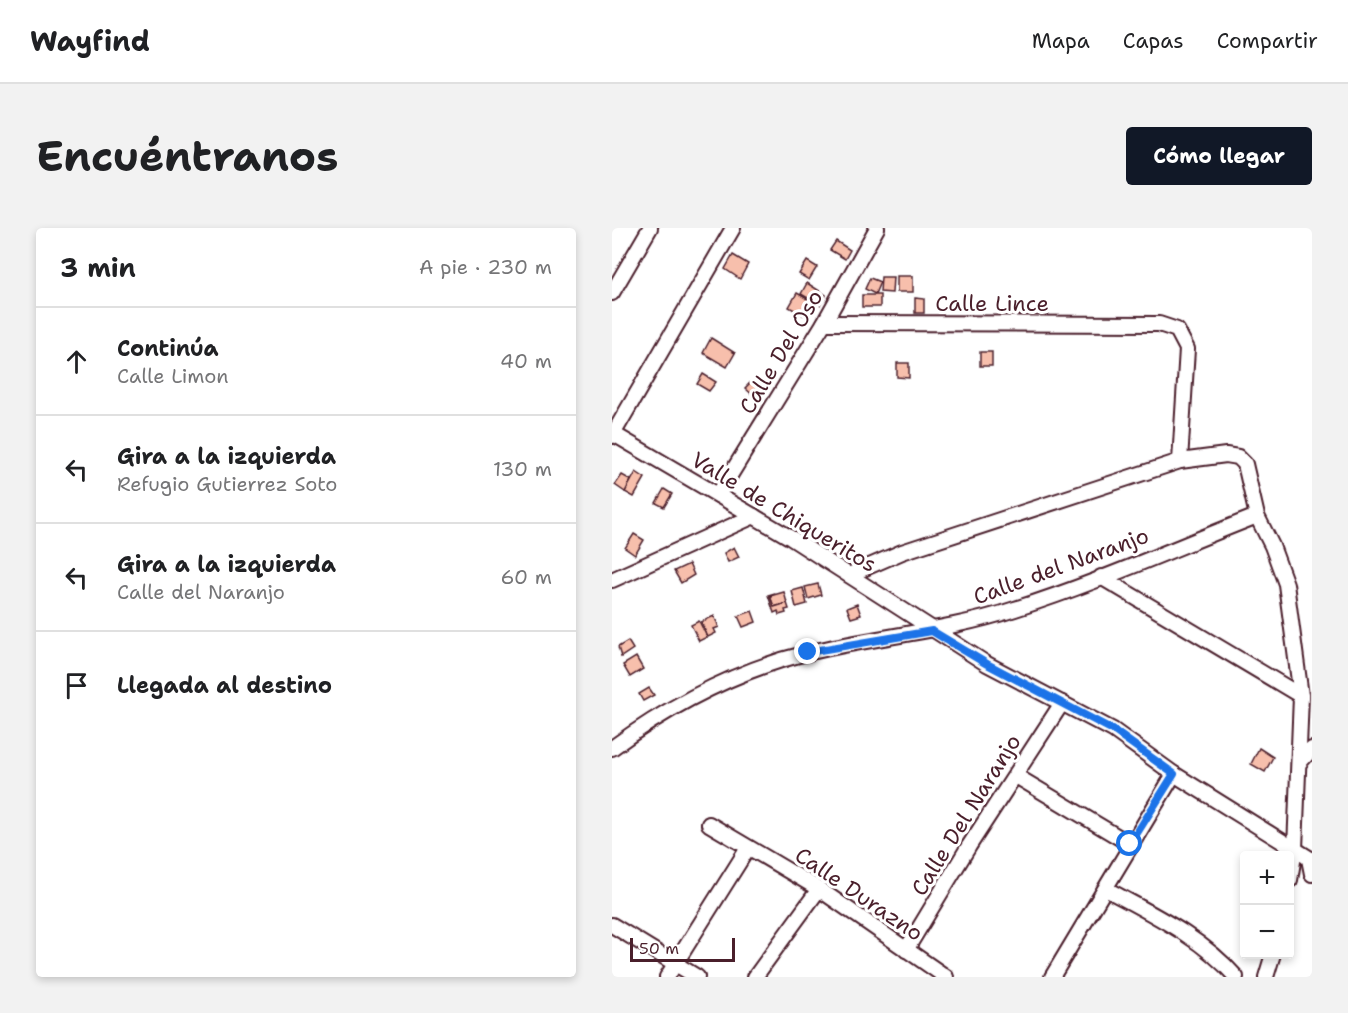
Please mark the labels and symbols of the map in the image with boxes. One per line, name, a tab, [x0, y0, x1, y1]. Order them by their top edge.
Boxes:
street label: Calle Del Oso	[733, 285, 829, 419]
street label: Calle Lince	[935, 289, 1049, 318]
street label: Valle de Chiqueritos	[686, 445, 882, 579]
street label: Calle del Naranjo	[969, 521, 1153, 611]
route end	[794, 638, 820, 664]
street label: Calle Del Naranjo	[905, 729, 1027, 901]
route start	[1116, 830, 1142, 856]
street label: Calle Durazno	[789, 840, 929, 948]
scale bar	[630, 935, 735, 962]

